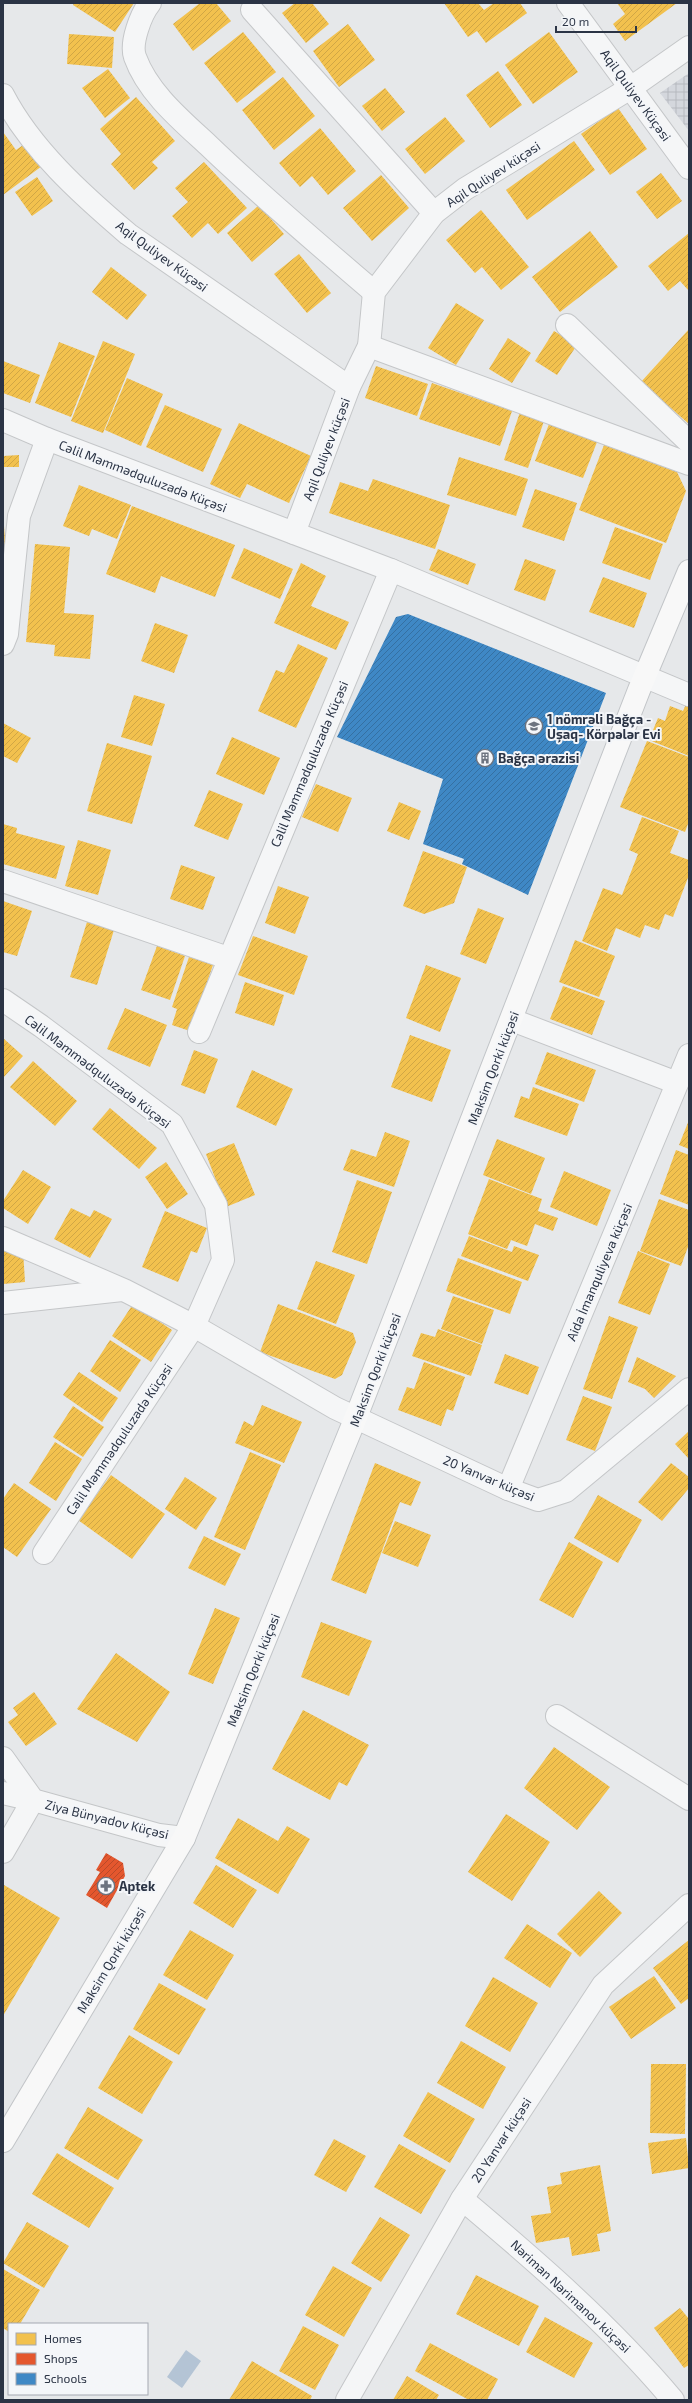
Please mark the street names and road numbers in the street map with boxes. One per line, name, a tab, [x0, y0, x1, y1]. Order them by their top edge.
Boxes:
street label: Aqil Quliyev Küçəsi	[596, 46, 675, 145]
street label: Aqil Quliyev küçəsi	[443, 138, 544, 211]
street label: Aqil Quliyev Küçəsi	[112, 217, 211, 296]
street label: Aqil Quliyev küçəsi	[299, 395, 354, 503]
street label: Cəlil Məmmədquluzadə Küçəsi	[56, 436, 229, 516]
street label: Cəlil Məmmədquluzadə Küçəsi	[267, 679, 352, 850]
street label: Maksim Qorki küçəsi	[464, 1009, 523, 1127]
street label: Cəlil Məmmədquluzadə Küçəsi	[21, 1011, 174, 1132]
street label: Aida İmanquliyeva küçəsi	[563, 1201, 636, 1344]
street label: Maksim Qorki küçəsi	[346, 1311, 405, 1429]
street label: Cəlil Məmmədquluzadə Küçəsi	[62, 1360, 176, 1518]
street label: 20 Yanvar küçəsi	[440, 1451, 537, 1505]
street label: Maksim Qorki küçəsi	[223, 1611, 284, 1729]
street label: Ziya Bünyadov Küçəsi	[43, 1796, 170, 1843]
street label: Maksim Qorki küçəsi	[73, 1904, 150, 2016]
street label: 20 Yanvar küçəsi	[468, 2095, 535, 2186]
street label: Nəriman Nərimanov küçəsi	[507, 2236, 634, 2357]

